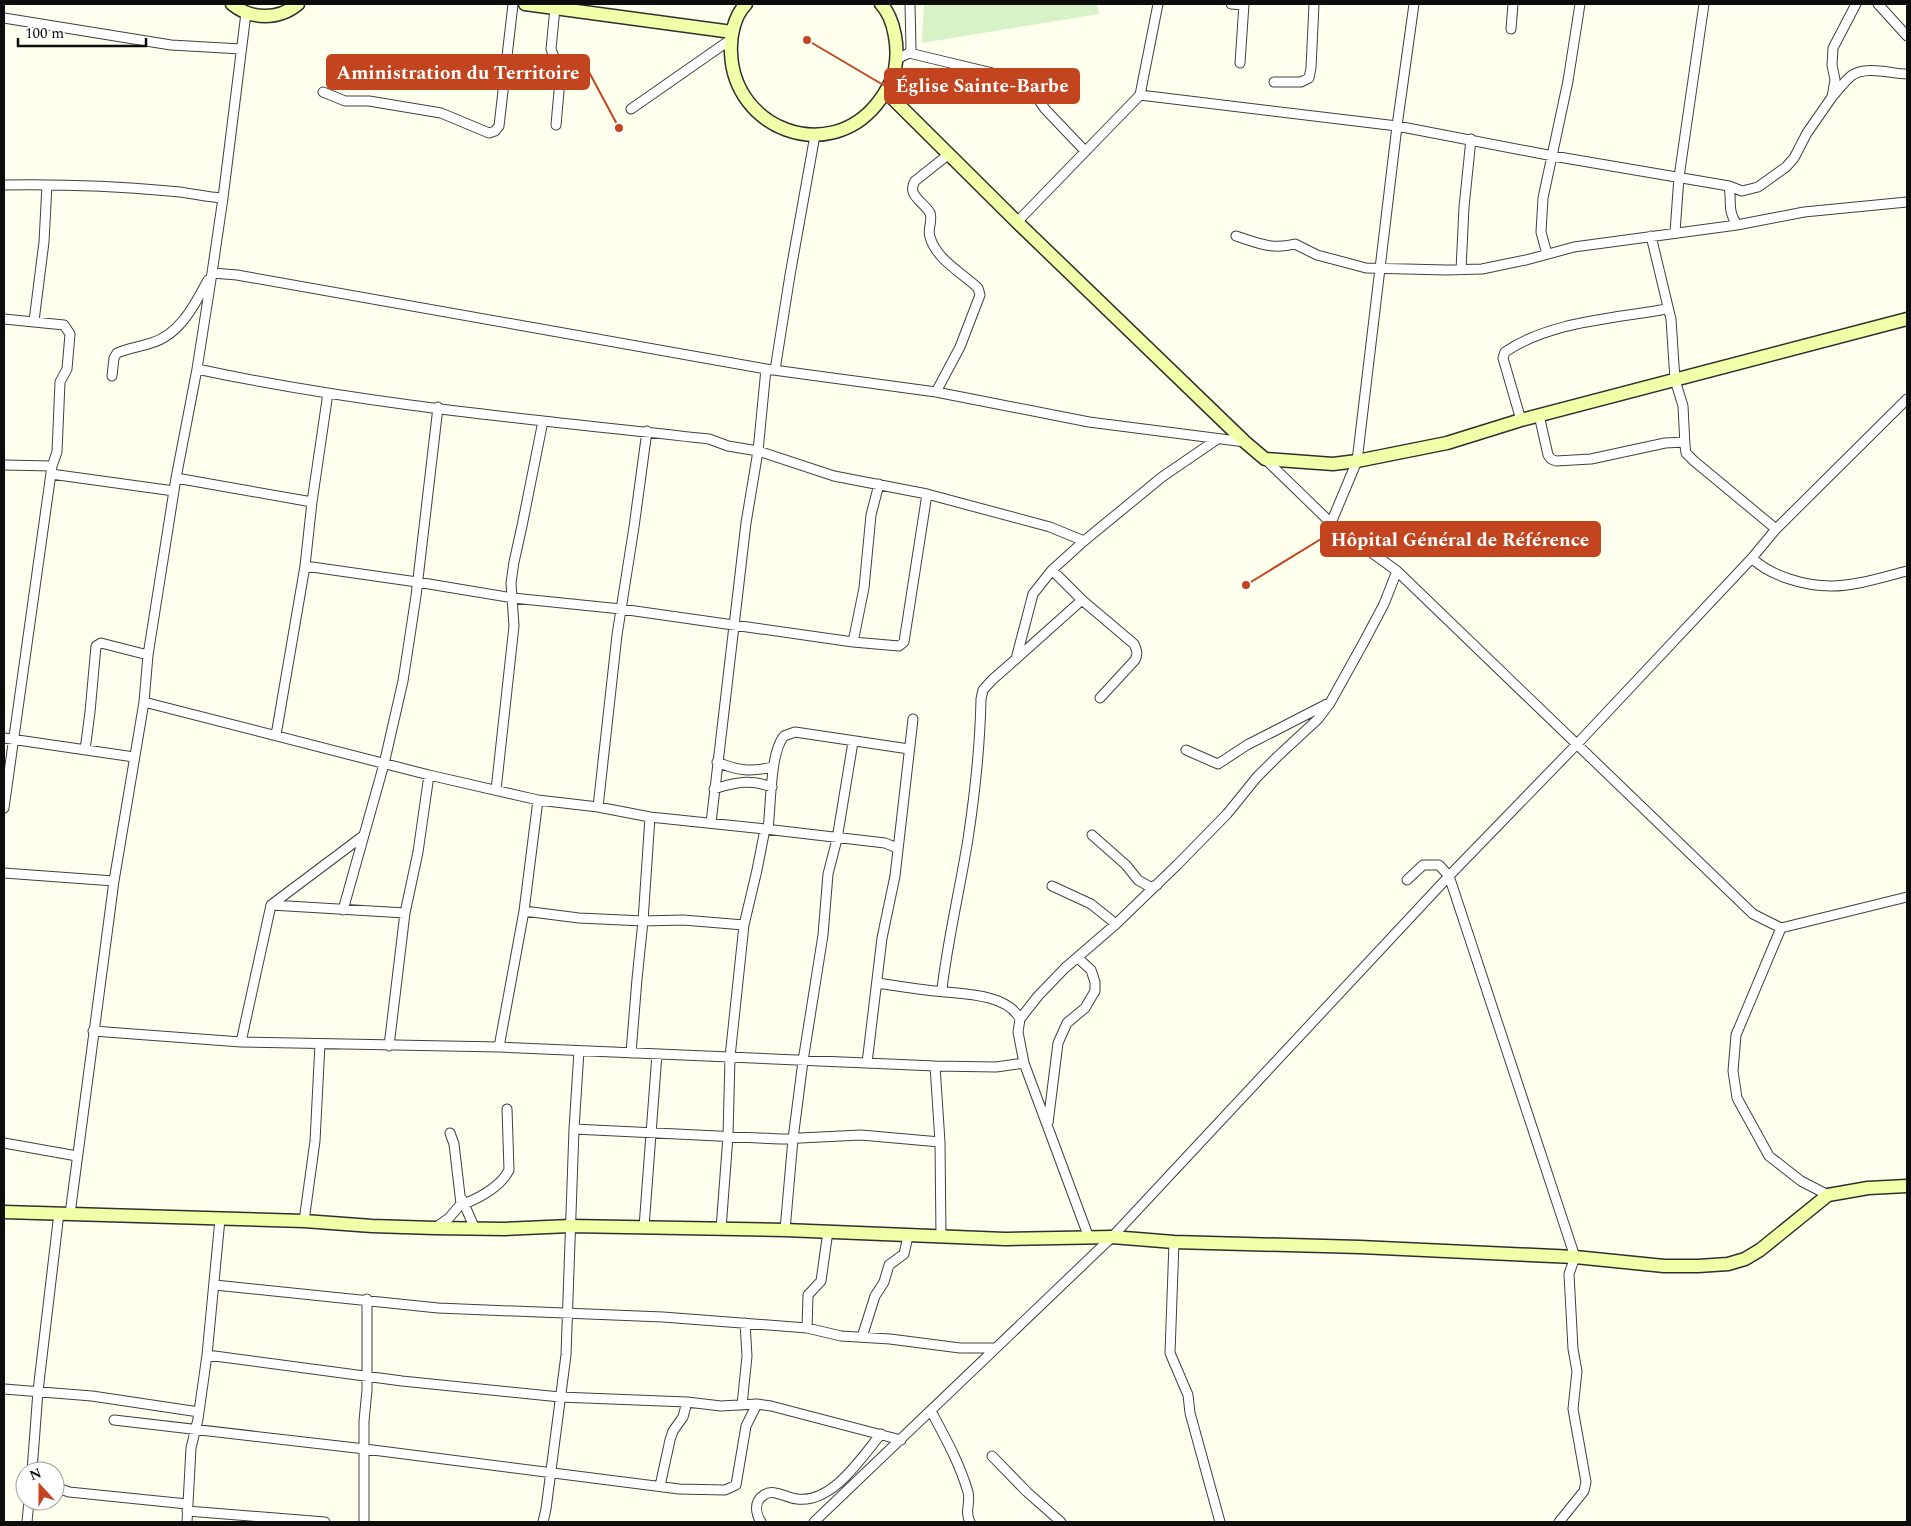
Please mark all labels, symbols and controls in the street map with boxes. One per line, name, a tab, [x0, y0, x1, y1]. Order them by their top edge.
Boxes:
scale bar	[18, 15, 145, 47]
text: 100 m	[25, 22, 64, 45]
callout: Aministration du Territoire	[327, 55, 589, 89]
text: Aministration du Territoire	[337, 59, 579, 88]
callout: Église Sainte-Barbe	[885, 69, 1079, 103]
text: Église Sainte-Barbe	[895, 72, 1069, 101]
callout: Hôpital Général de Référence	[1321, 522, 1600, 556]
text: Hôpital Général de Référence	[1331, 526, 1589, 555]
north arrow	[15, 1461, 65, 1511]
text: N	[26, 1462, 45, 1486]

